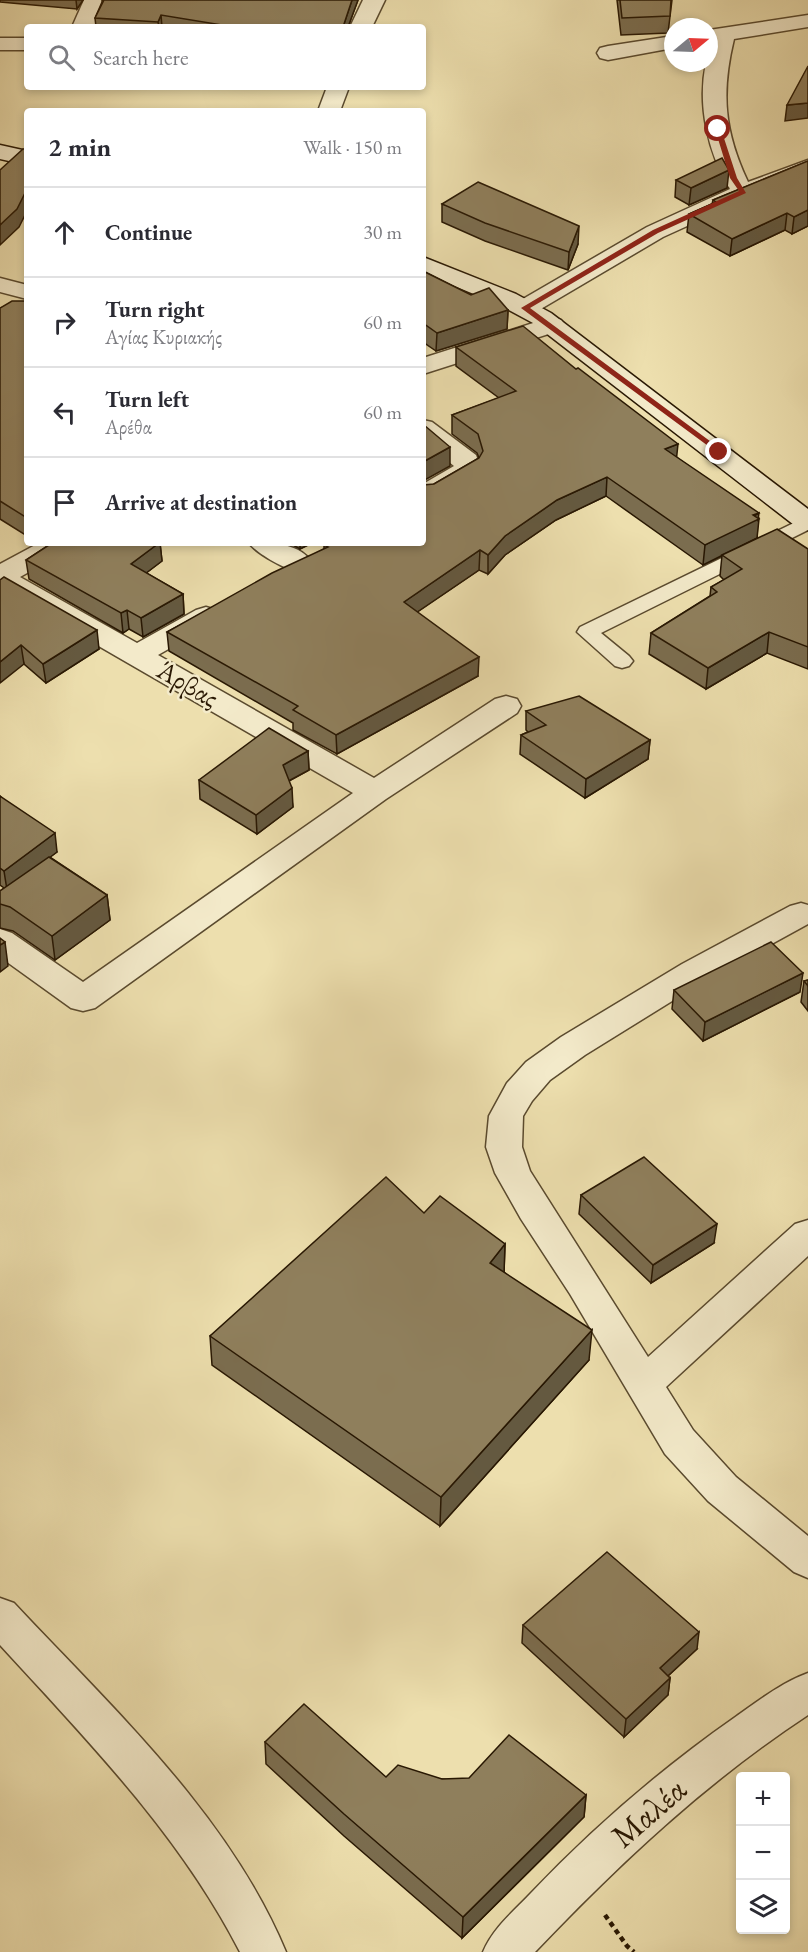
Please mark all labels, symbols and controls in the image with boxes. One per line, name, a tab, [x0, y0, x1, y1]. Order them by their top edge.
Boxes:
north arrow	[664, 18, 718, 72]
search box	[24, 24, 426, 90]
icon: search	[45, 41, 78, 74]
text: Search here	[93, 43, 188, 72]
route start	[704, 115, 730, 141]
text: 2 min	[48, 130, 111, 164]
text: Walk · 150 m	[303, 134, 402, 160]
icon: ahead	[48, 216, 81, 249]
text: Continue	[105, 218, 192, 247]
text: 30 m	[363, 219, 402, 245]
text: Turn right	[105, 295, 204, 324]
icon: right	[48, 306, 81, 339]
text: 60 m	[363, 309, 402, 335]
text: Αγίας Κυριακής	[105, 324, 222, 350]
text: Turn left	[105, 385, 189, 414]
icon: left	[48, 396, 81, 429]
text: 60 m	[363, 399, 402, 425]
text: Αρέθα	[105, 414, 152, 440]
route end	[705, 438, 731, 464]
icon: arrive	[48, 486, 81, 519]
text: Arrive at destination	[105, 488, 297, 517]
street label: Άρβας	[150, 652, 225, 715]
street label: Μαλέα	[602, 1767, 696, 1857]
map controls	[736, 1772, 790, 1934]
button: +	[736, 1772, 790, 1826]
button: −	[736, 1826, 790, 1880]
button: layers	[736, 1880, 790, 1934]

